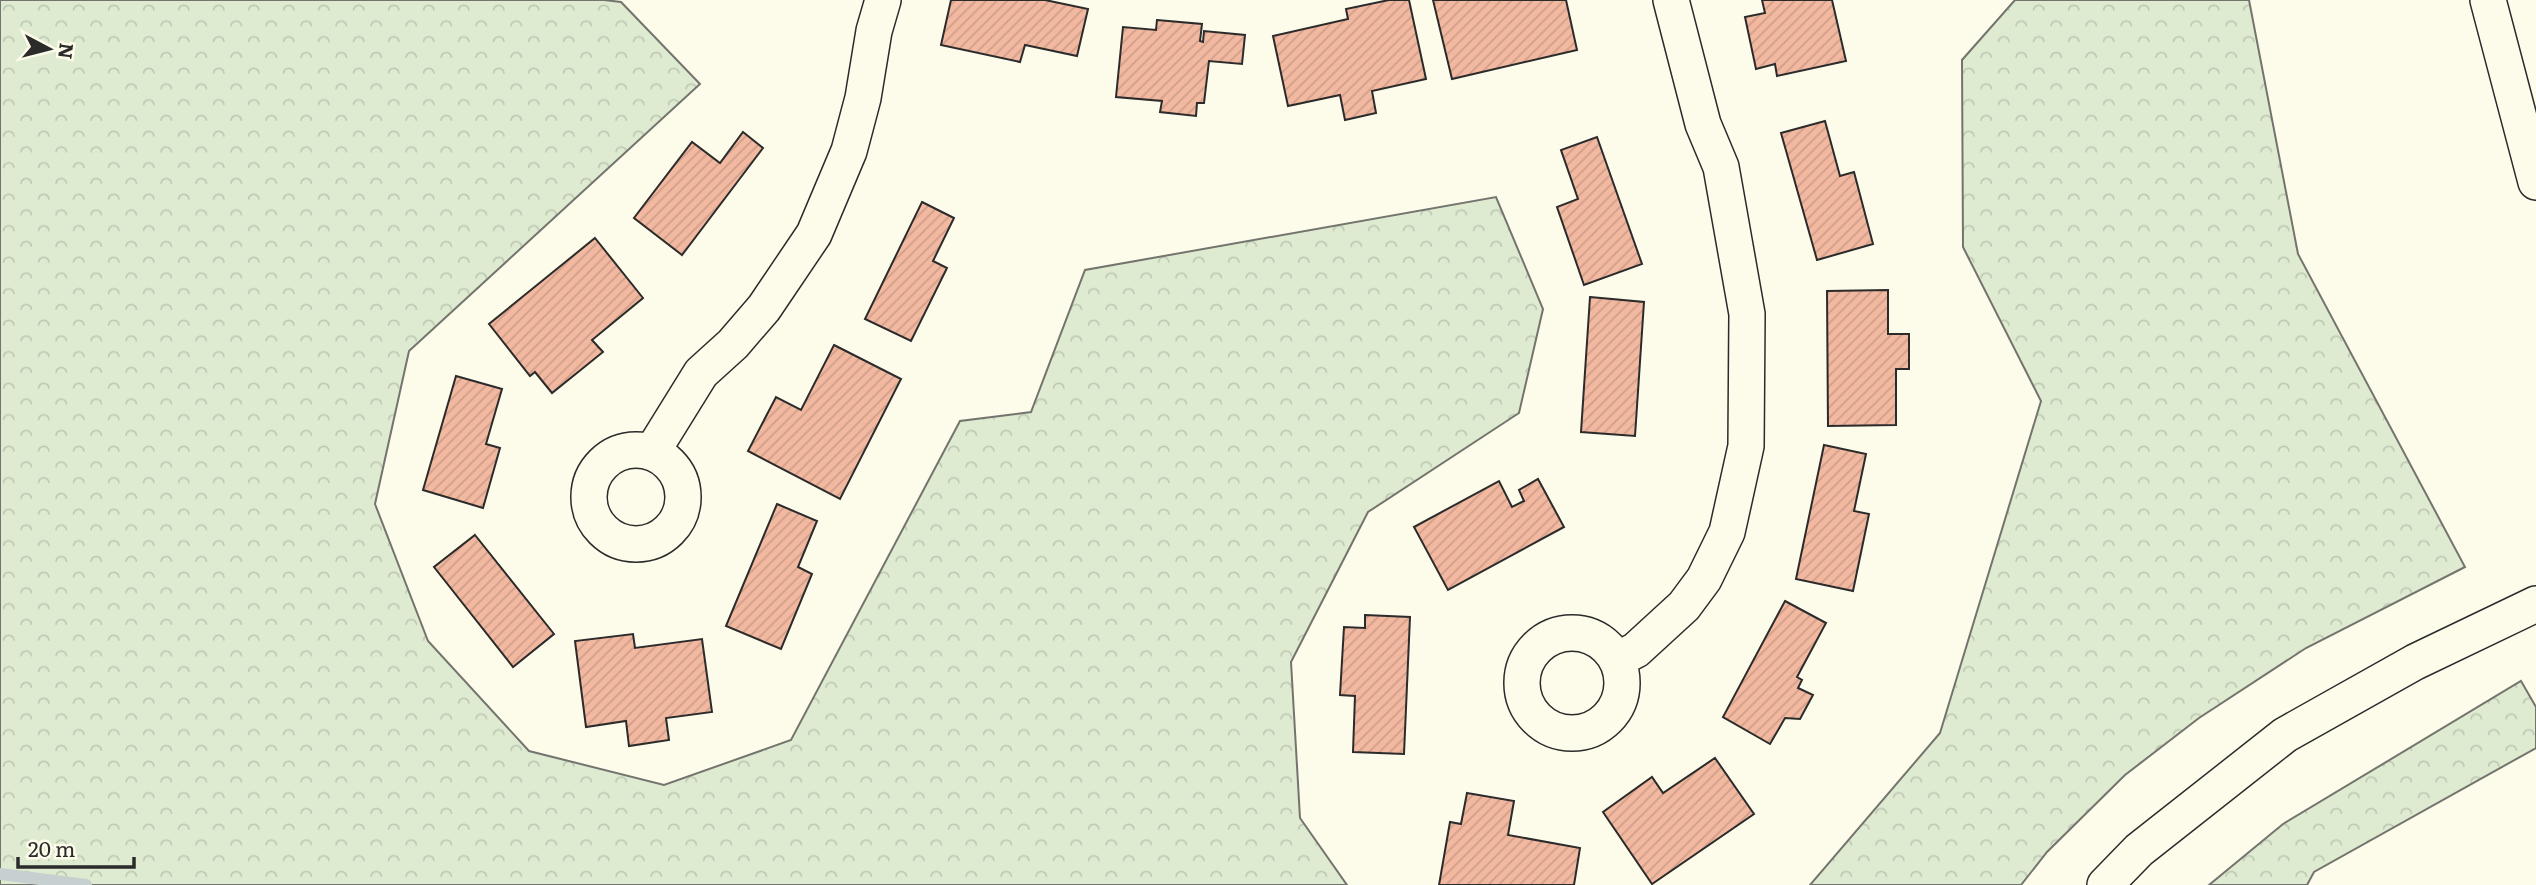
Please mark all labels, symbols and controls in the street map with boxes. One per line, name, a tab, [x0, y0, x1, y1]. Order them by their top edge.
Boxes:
north arrow	[14, 14, 84, 84]
text: N	[52, 42, 82, 61]
scale bar	[18, 826, 133, 870]
text: 20 m	[28, 832, 75, 863]

